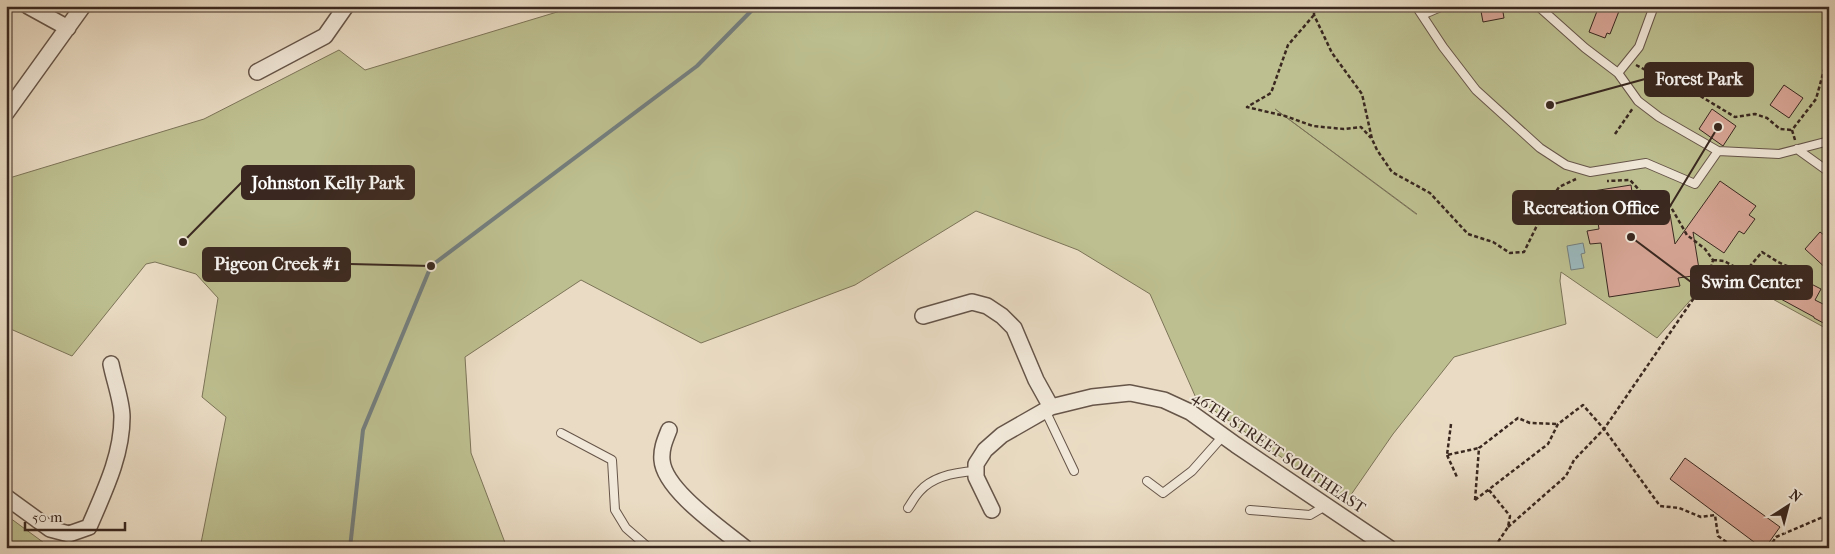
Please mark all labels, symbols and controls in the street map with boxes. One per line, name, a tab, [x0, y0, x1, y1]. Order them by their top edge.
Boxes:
callout: Forest Park	[1645, 63, 1753, 96]
text: Forest Park	[1654, 69, 1744, 90]
callout: Johnston Kelly Park	[242, 166, 414, 199]
text: Johnston Kelly Park	[250, 173, 405, 194]
callout: Recreation Office	[1513, 191, 1669, 224]
text: Recreation Office	[1523, 198, 1659, 219]
callout: Pigeon Creek #1	[203, 248, 350, 281]
text: Pigeon Creek #1	[214, 254, 340, 275]
callout: Swim Center	[1691, 266, 1812, 299]
text: Swim Center	[1702, 272, 1803, 293]
street label: 46TH STREET SOUTHEAST	[1189, 387, 1369, 517]
north arrow	[1762, 482, 1812, 532]
text: N	[1786, 486, 1805, 506]
scale bar	[25, 499, 125, 531]
text: 50 m	[32, 508, 63, 526]

